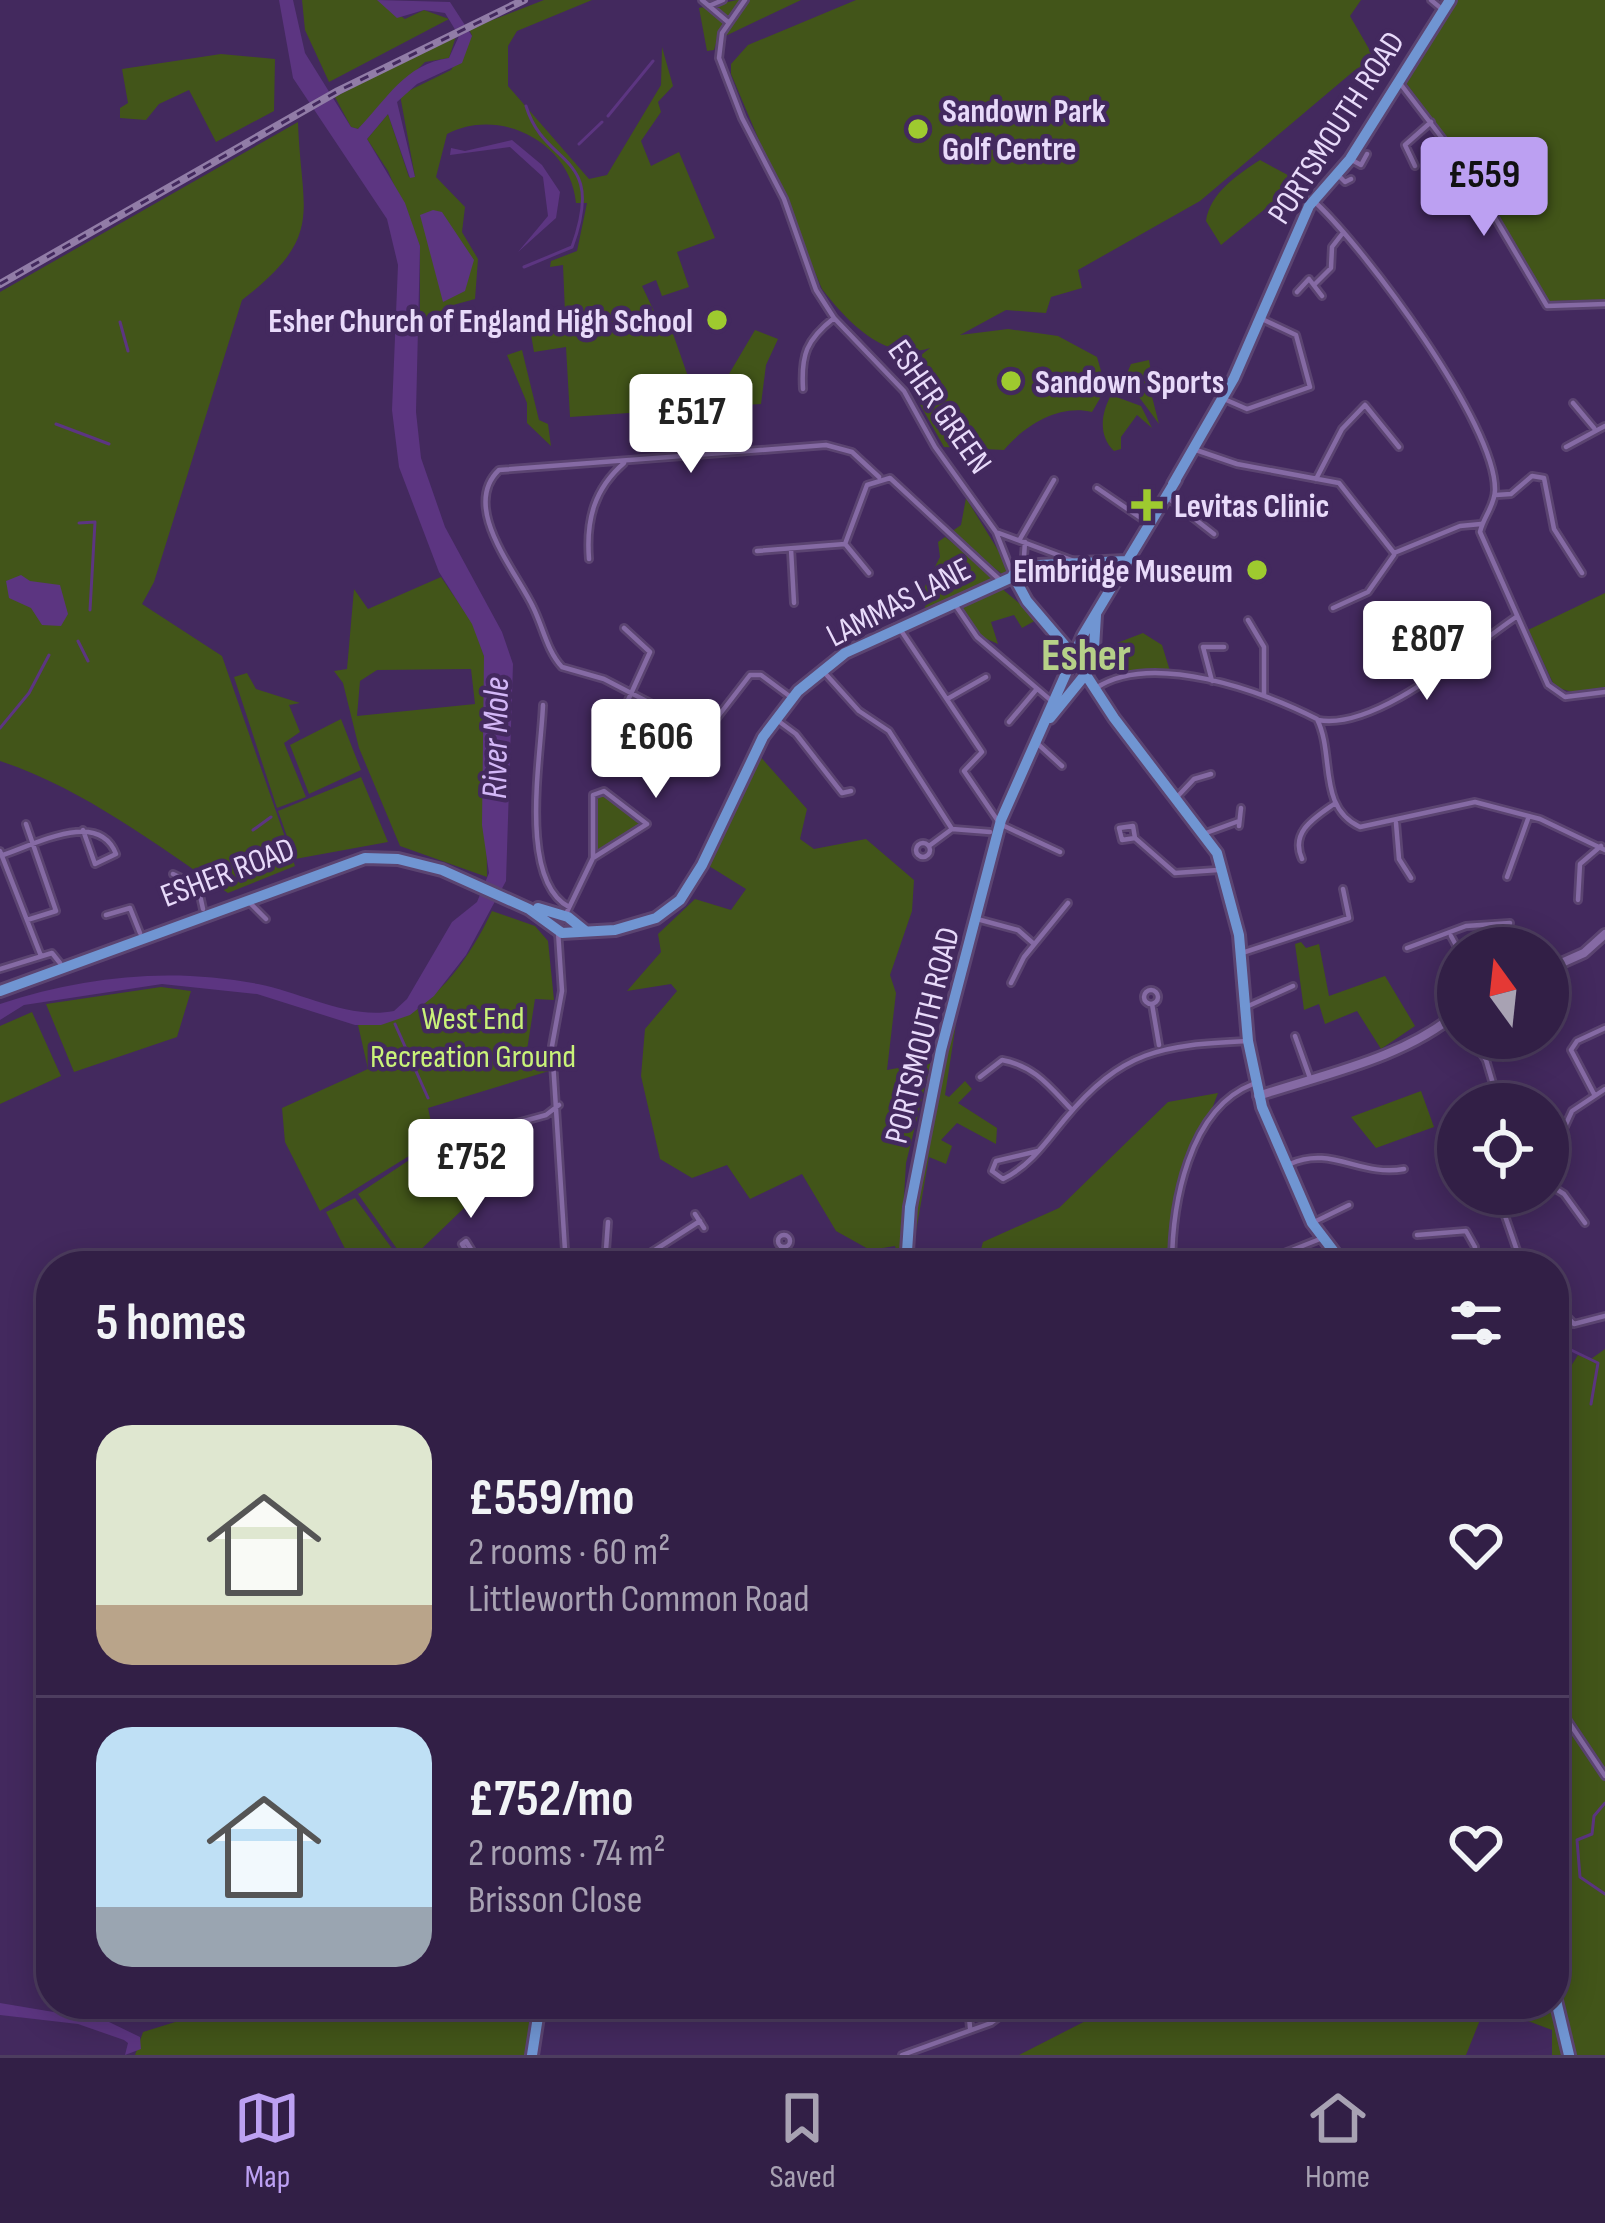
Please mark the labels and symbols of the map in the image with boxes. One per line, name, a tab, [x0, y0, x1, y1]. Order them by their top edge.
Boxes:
street label: PORTSMOUTH ROAD	[1260, 24, 1414, 232]
place label: Sandown Park Golf Centre	[942, 92, 1106, 170]
marker: Sandown Park Golf Centre	[905, 116, 931, 142]
pin: £559	[1413, 137, 1555, 239]
place label: Esher Church of England High School	[268, 302, 693, 342]
marker: Esher Church of England High School	[704, 307, 730, 333]
street label: ESHER GREEN	[879, 332, 1000, 482]
place label: Sandown Sports	[1035, 363, 1224, 403]
marker: Sandown Sports	[998, 368, 1024, 394]
pin: £517	[620, 374, 762, 476]
place label: Levitas Clinic	[1174, 487, 1329, 527]
marker: Levitas Clinic	[1131, 489, 1163, 521]
street label: LAMMAS LANE	[820, 549, 978, 656]
place label: Elmbridge Museum	[1013, 552, 1233, 592]
marker: Elmbridge Museum	[1244, 557, 1270, 583]
pin: £807	[1356, 601, 1498, 703]
district label: Esher	[1041, 629, 1131, 684]
water label: River Mole	[474, 677, 519, 799]
pin: £606	[585, 699, 727, 801]
street label: ESHER ROAD	[155, 829, 300, 917]
street label: PORTSMOUTH ROAD	[877, 923, 969, 1148]
north arrow	[1437, 927, 1569, 1059]
park label: West End Recreation Ground	[370, 999, 576, 1077]
pin: £752	[400, 1119, 542, 1221]

